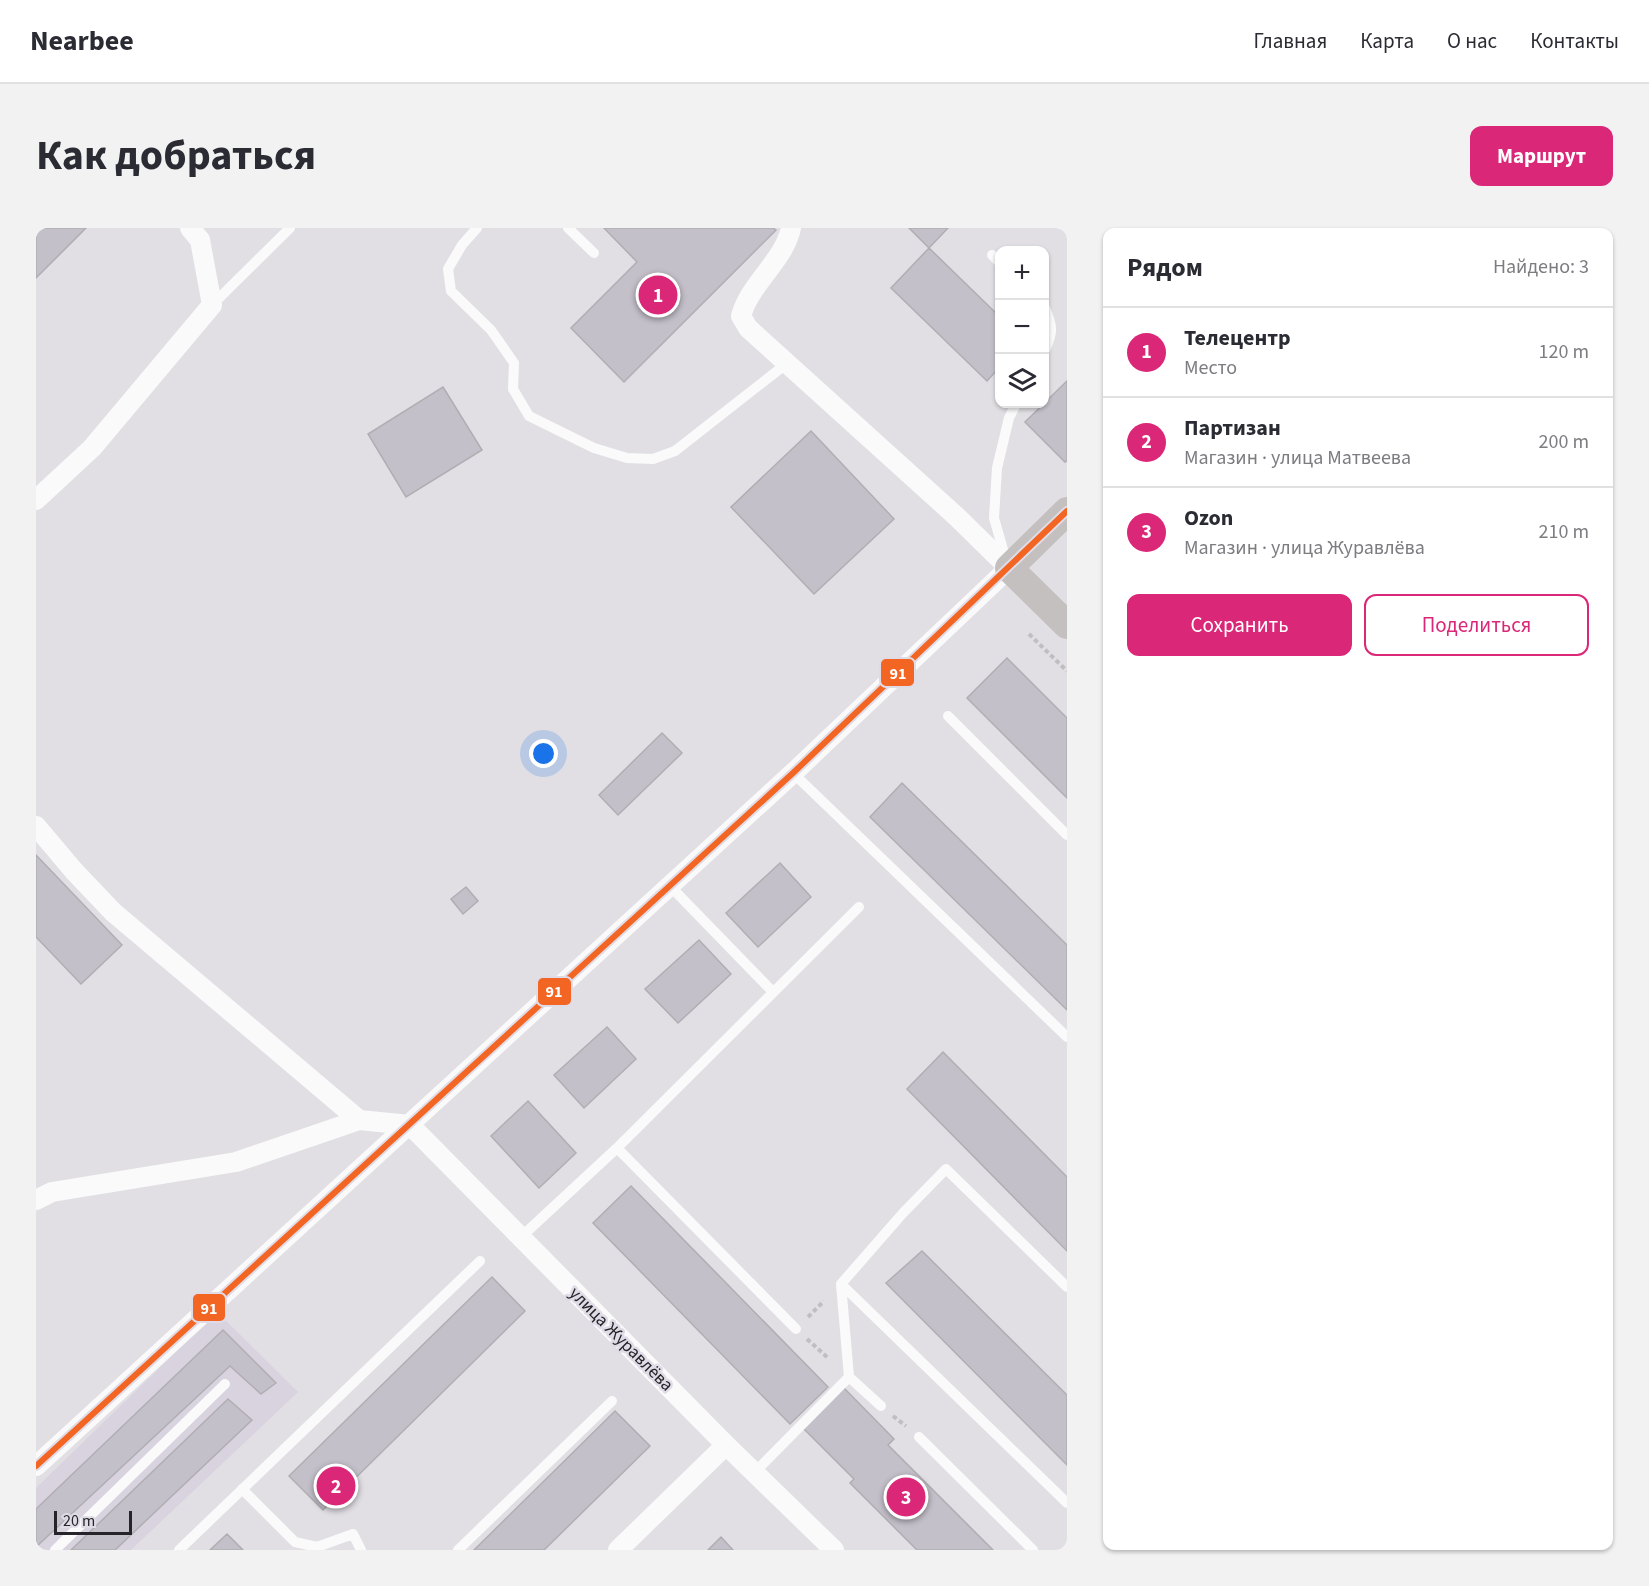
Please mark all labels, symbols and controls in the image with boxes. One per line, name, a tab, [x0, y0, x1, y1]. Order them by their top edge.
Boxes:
text: Nearbee	[30, 21, 134, 61]
text: Главная	[1254, 26, 1327, 56]
text: Карта	[1360, 26, 1414, 56]
text: О нас	[1447, 26, 1497, 56]
text: Контакты	[1530, 26, 1619, 56]
text: Как добраться	[36, 126, 316, 186]
button: Маршрут	[1470, 126, 1613, 186]
map controls	[995, 246, 1049, 408]
button: +	[995, 246, 1049, 300]
text: Рядом	[1127, 249, 1203, 286]
text: Найдено: 3	[1493, 253, 1589, 281]
pin: 1	[638, 272, 678, 318]
button: −	[995, 300, 1049, 354]
text: Телецентр	[1184, 322, 1291, 354]
text: 1	[1141, 338, 1152, 366]
text: 120 m	[1539, 338, 1589, 366]
button: layers	[995, 354, 1049, 408]
text: Место	[1184, 354, 1237, 382]
text: Партизан	[1184, 412, 1281, 444]
text: 2	[1141, 428, 1152, 456]
text: 200 m	[1539, 428, 1589, 456]
text: Магазин · улица Матвеева	[1184, 444, 1411, 472]
text: Ozon	[1184, 502, 1233, 534]
text: 3	[1141, 518, 1152, 546]
text: 210 m	[1539, 518, 1589, 546]
text: Магазин · улица Журавлёва	[1184, 534, 1425, 562]
button: Сохранить	[1127, 594, 1352, 656]
button: Поделиться	[1364, 594, 1589, 656]
line badge: 91	[880, 658, 915, 687]
text: 91	[890, 663, 906, 685]
your location	[529, 739, 558, 768]
line badge: 91	[537, 977, 572, 1006]
text: 91	[546, 981, 562, 1003]
street label: улица Журавлёва	[563, 1281, 679, 1397]
line badge: 91	[192, 1293, 226, 1322]
text: 91	[201, 1298, 217, 1320]
pin: 2	[316, 1464, 356, 1508]
pin: 3	[886, 1474, 926, 1520]
scale bar	[54, 1508, 132, 1536]
text: 20 m	[63, 1510, 95, 1532]

